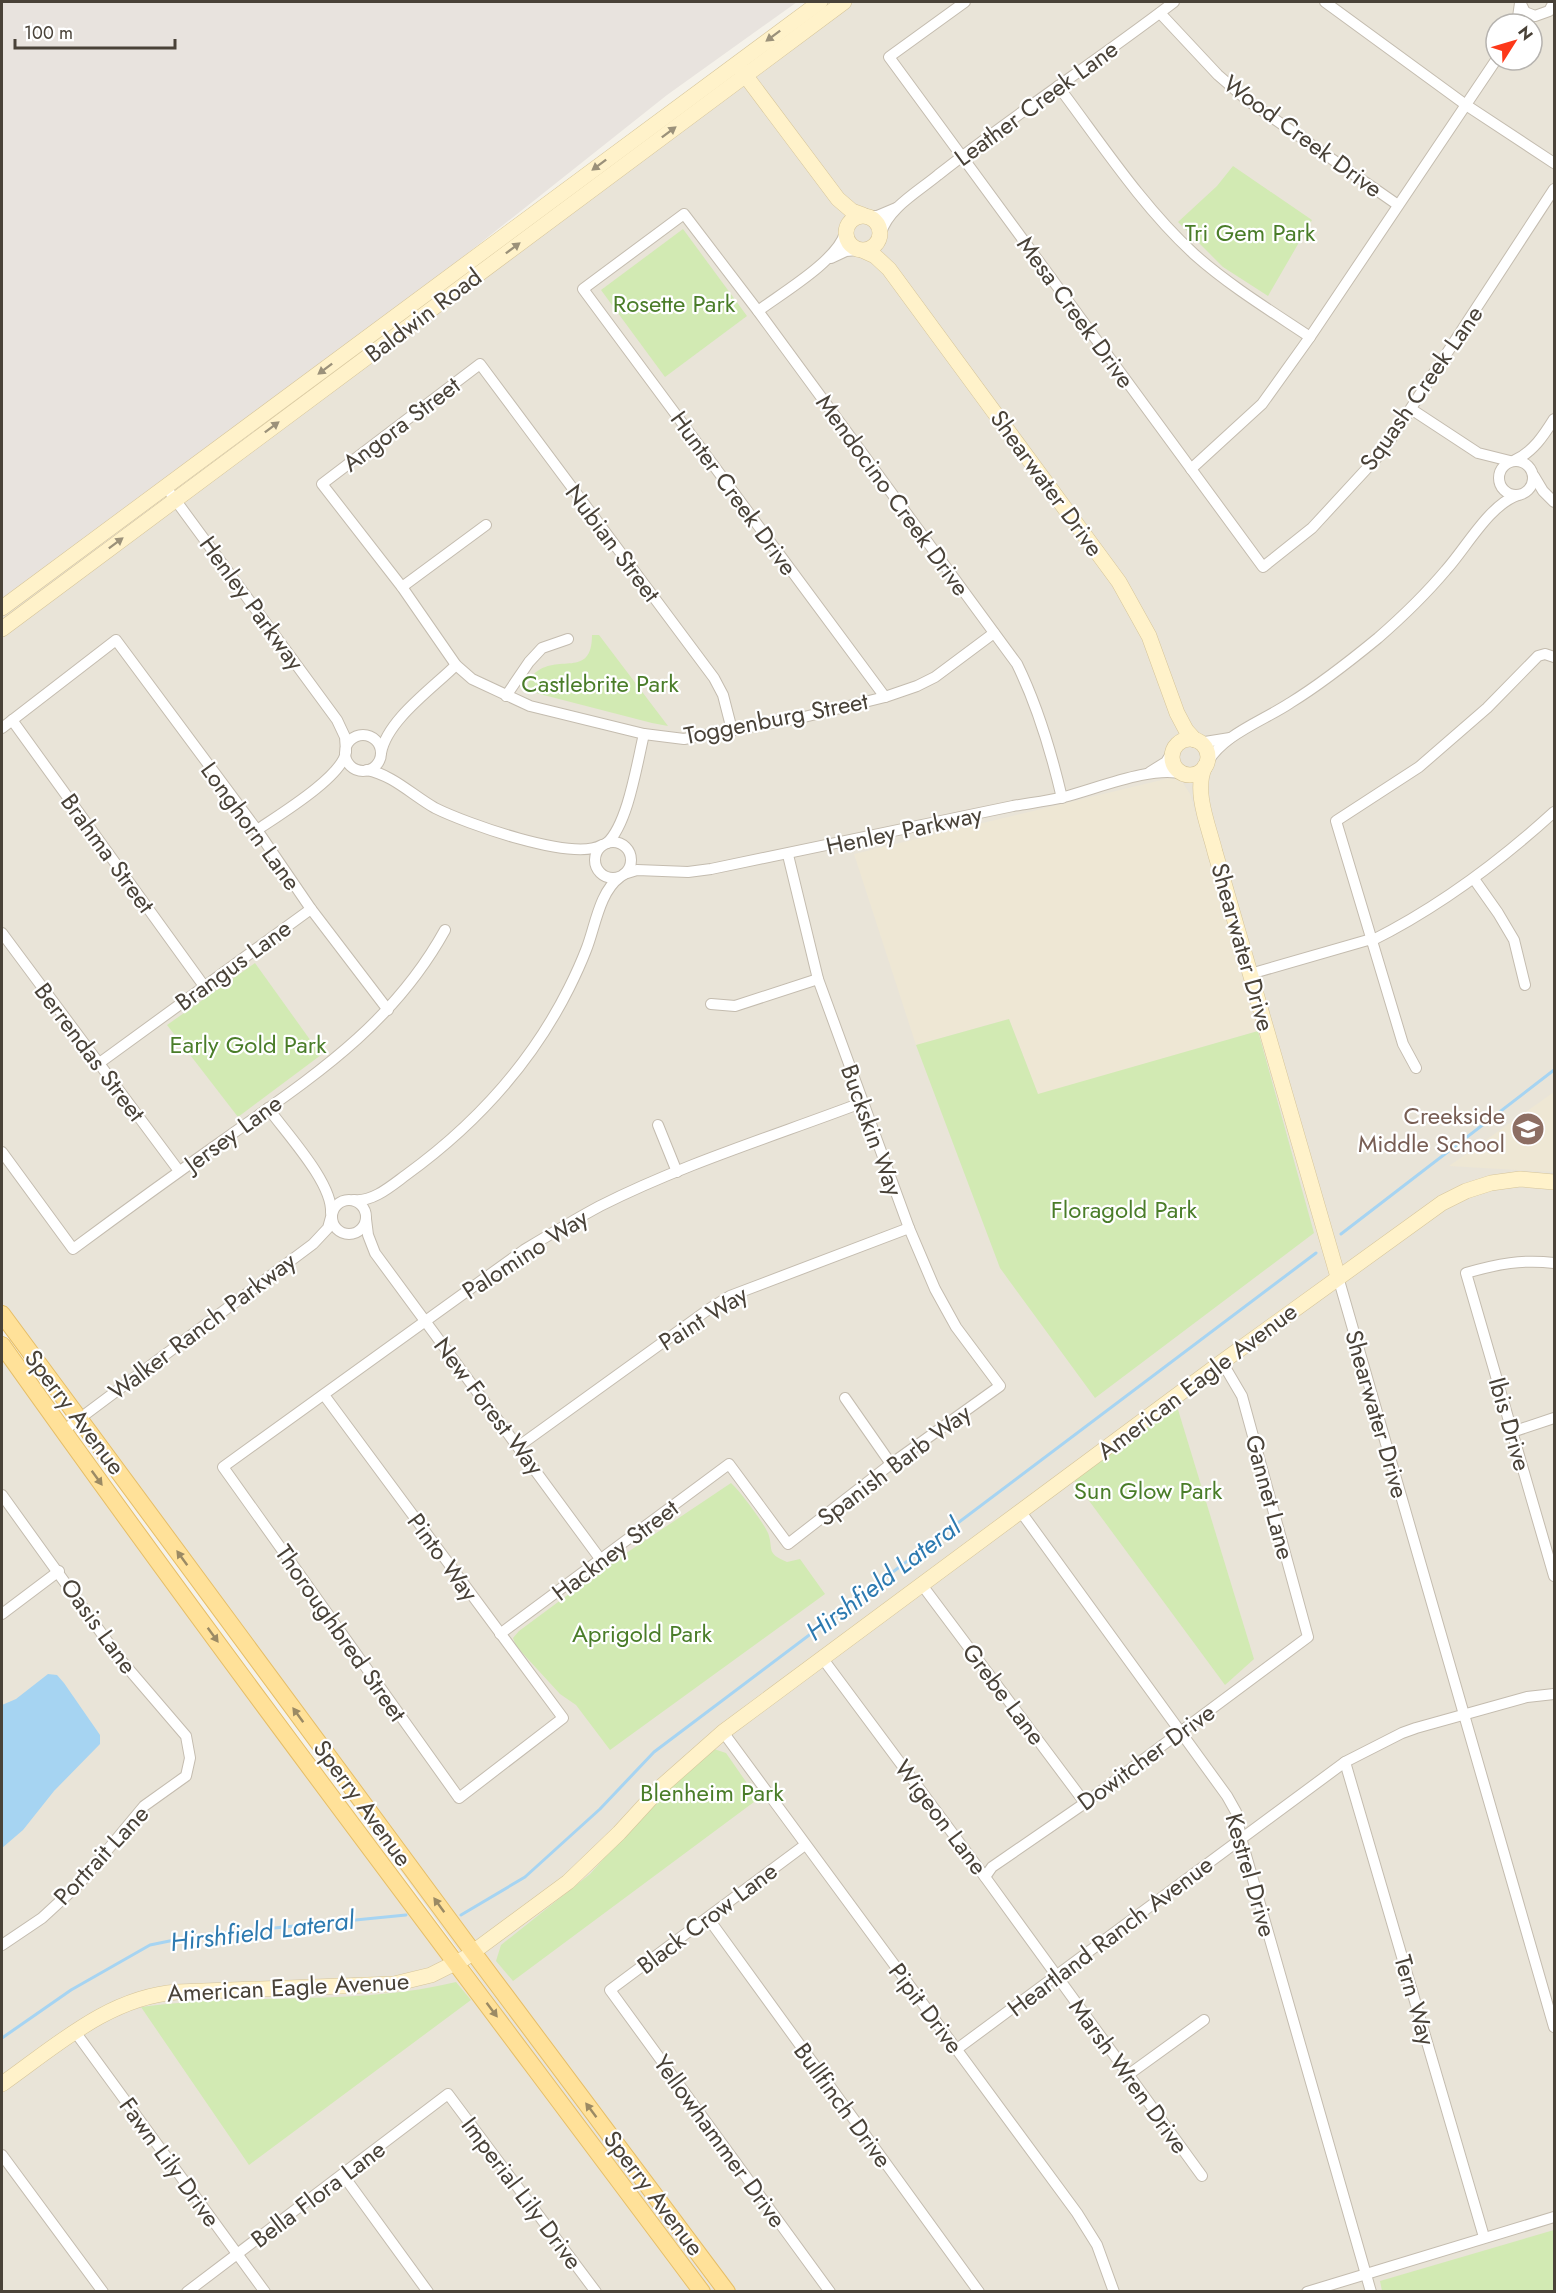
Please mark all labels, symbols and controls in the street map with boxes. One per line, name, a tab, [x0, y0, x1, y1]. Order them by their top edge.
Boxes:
scale bar	[15, 12, 176, 50]
north arrow	[1484, 12, 1544, 72]
text: 100 m	[24, 20, 73, 46]
text: N	[1513, 21, 1539, 45]
one-way arrow	[765, 30, 780, 42]
street label: Leather Creek Lane	[947, 32, 1125, 174]
street label: Wood Creek Drive	[1216, 66, 1390, 206]
one-way arrow	[662, 126, 677, 138]
one-way arrow	[592, 159, 608, 171]
park label: Tri Gem Park	[1185, 215, 1316, 250]
street label: Mesa Creek Drive	[1009, 229, 1143, 395]
one-way arrow	[505, 242, 521, 254]
street label: Baldwin Road	[357, 259, 489, 371]
park label: Rosette Park	[613, 286, 736, 321]
street label: Squash Creek Lane	[1351, 298, 1491, 478]
one-way arrow	[317, 363, 333, 375]
street label: Angora Street	[335, 368, 467, 480]
street label: Mendocino Creek Drive	[808, 387, 978, 603]
street label: Hunter Creek Drive	[662, 403, 806, 583]
street label: Shearwater Drive	[982, 403, 1112, 563]
one-way arrow	[264, 421, 280, 433]
street label: Nubian Street	[557, 477, 669, 610]
street label: Henley Parkway	[191, 528, 313, 678]
one-way arrow	[108, 538, 123, 550]
park label: Castlebrite Park	[521, 666, 679, 701]
street label: Toggenburg Street	[681, 683, 871, 753]
street label: Longhorn Lane	[192, 755, 310, 897]
street label: Brahma Street	[53, 786, 164, 920]
street label: Henley Parkway	[823, 796, 986, 864]
street label: Shearwater Drive	[1202, 859, 1284, 1035]
street label: Brangus Lane	[168, 911, 298, 1019]
street label: Berrendas Street	[26, 975, 154, 1129]
park label: Early Gold Park	[169, 1027, 327, 1062]
street label: Buckskin Way	[832, 1059, 912, 1201]
street label: Jersey Lane	[175, 1086, 289, 1182]
place label: Creekside Middle School	[1358, 1098, 1505, 1161]
school or university icon: Creekside Middle School	[1510, 1111, 1546, 1147]
park label: Floragold Park	[1051, 1192, 1198, 1227]
street label: Palomino Way	[455, 1200, 595, 1308]
street label: Walker Ranch Parkway	[101, 1244, 303, 1408]
street label: Paint Way	[652, 1277, 755, 1359]
street label: American Eagle Avenue	[1090, 1294, 1304, 1468]
street label: Shearwater Drive	[1336, 1326, 1418, 1502]
street label: New Forest Way	[425, 1330, 553, 1483]
street label: Sperry Avenue	[16, 1342, 134, 1482]
street label: Ibis Drive	[1480, 1373, 1540, 1475]
street label: Spanish Barb Way	[810, 1395, 978, 1534]
street label: Gannet Lane	[1237, 1431, 1303, 1563]
one-way arrow	[91, 1471, 103, 1486]
park label: Sun Glow Park	[1074, 1473, 1223, 1508]
street label: Hackney Street	[544, 1491, 686, 1609]
street label: Pinto Way	[399, 1506, 487, 1609]
water label: Hirshfield Lateral	[798, 1507, 969, 1650]
street label: Thoroughbred Street	[267, 1537, 415, 1729]
one-way arrow	[176, 1550, 188, 1566]
street label: Oasis Lane	[52, 1571, 146, 1681]
park label: Aprigold Park	[572, 1616, 712, 1651]
one-way arrow	[207, 1627, 219, 1643]
street label: Grebe Lane	[954, 1636, 1054, 1752]
street label: Dowitcher Drive	[1070, 1695, 1222, 1819]
one-way arrow	[292, 1707, 304, 1723]
street label: Sperry Avenue	[305, 1732, 421, 1874]
street label: Wigeon Lane	[886, 1752, 996, 1882]
park label: Blenheim Park	[640, 1775, 784, 1810]
street label: Portrait Lane	[45, 1797, 157, 1913]
street label: Kestrel Drive	[1217, 1809, 1285, 1941]
street label: Heartland Ranch Avenue	[1000, 1847, 1220, 2025]
street label: Black Crow Lane	[630, 1854, 784, 1982]
one-way arrow	[433, 1898, 445, 1913]
water label: Hirshfield Lateral	[168, 1901, 357, 1961]
street label: Tern Way	[1385, 1951, 1445, 2050]
street label: Pipit Drive	[880, 1955, 972, 2061]
street label: American Eagle Avenue	[166, 1963, 410, 2011]
street label: Marsh Wren Drive	[1061, 1991, 1197, 2161]
one-way arrow	[485, 2003, 497, 2018]
street label: Bullfinch Drive	[786, 2035, 900, 2175]
street label: Yellowhammer Drive	[645, 2047, 795, 2235]
street label: Fawn Lily Drive	[111, 2090, 229, 2234]
one-way arrow	[586, 2103, 598, 2118]
street label: Imperial Lily Drive	[453, 2109, 591, 2277]
street label: Sperry Avenue	[595, 2123, 713, 2263]
street label: Bella Flora Lane	[243, 2132, 393, 2256]

